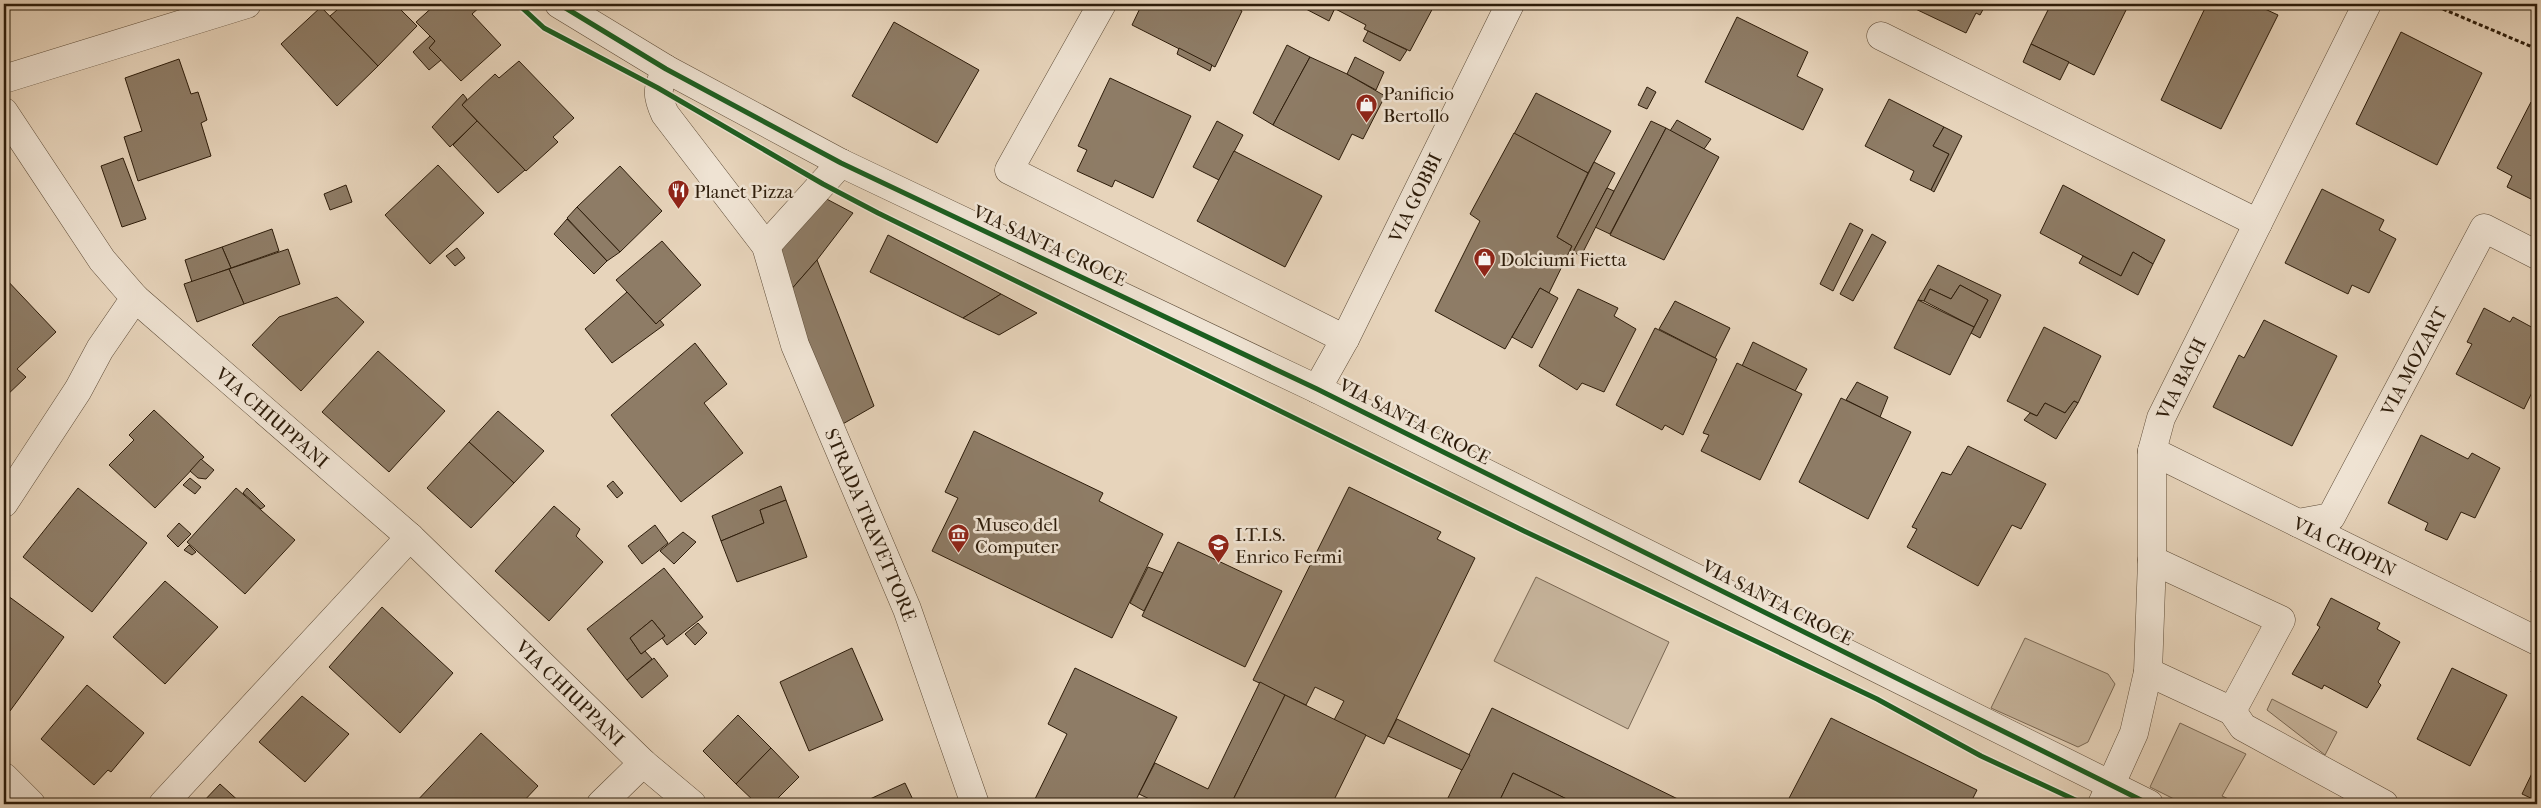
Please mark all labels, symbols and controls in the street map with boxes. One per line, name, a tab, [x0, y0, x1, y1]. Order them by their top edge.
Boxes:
place label: Panificio Bertollo	[1383, 83, 1454, 127]
shop icon: Panificio Bertollo	[1355, 92, 1379, 123]
street label: VIA GOBBI	[1384, 150, 1447, 247]
restaurant icon: Planet Pizza	[666, 179, 690, 210]
place label: Planet Pizza	[694, 181, 794, 203]
street label: VIA SANTA CROCE	[968, 200, 1130, 291]
shop icon: Dolciumi Fietta	[1472, 247, 1496, 278]
place label: Dolciumi Fietta	[1500, 249, 1627, 271]
street label: VIA MOZART	[2376, 303, 2452, 420]
street label: VIA BACH	[2152, 334, 2211, 424]
street label: VIA CHIUPPANI	[210, 362, 333, 473]
street label: VIA SANTA CROCE	[1334, 374, 1494, 470]
street label: STRADA TRAVETTORE	[820, 425, 921, 625]
street label: VIA CHOPIN	[2288, 512, 2400, 582]
place label: Museo del Computer	[975, 514, 1059, 558]
museum icon: Museo del Computer	[947, 523, 971, 554]
place label: I.T.I.S. Enrico Fermi	[1235, 524, 1343, 568]
school or university icon: I.T.I.S. Enrico Fermi	[1207, 533, 1231, 564]
street label: VIA SANTA CROCE	[1697, 555, 1857, 651]
street label: VIA CHIUPPANI	[510, 635, 629, 751]

